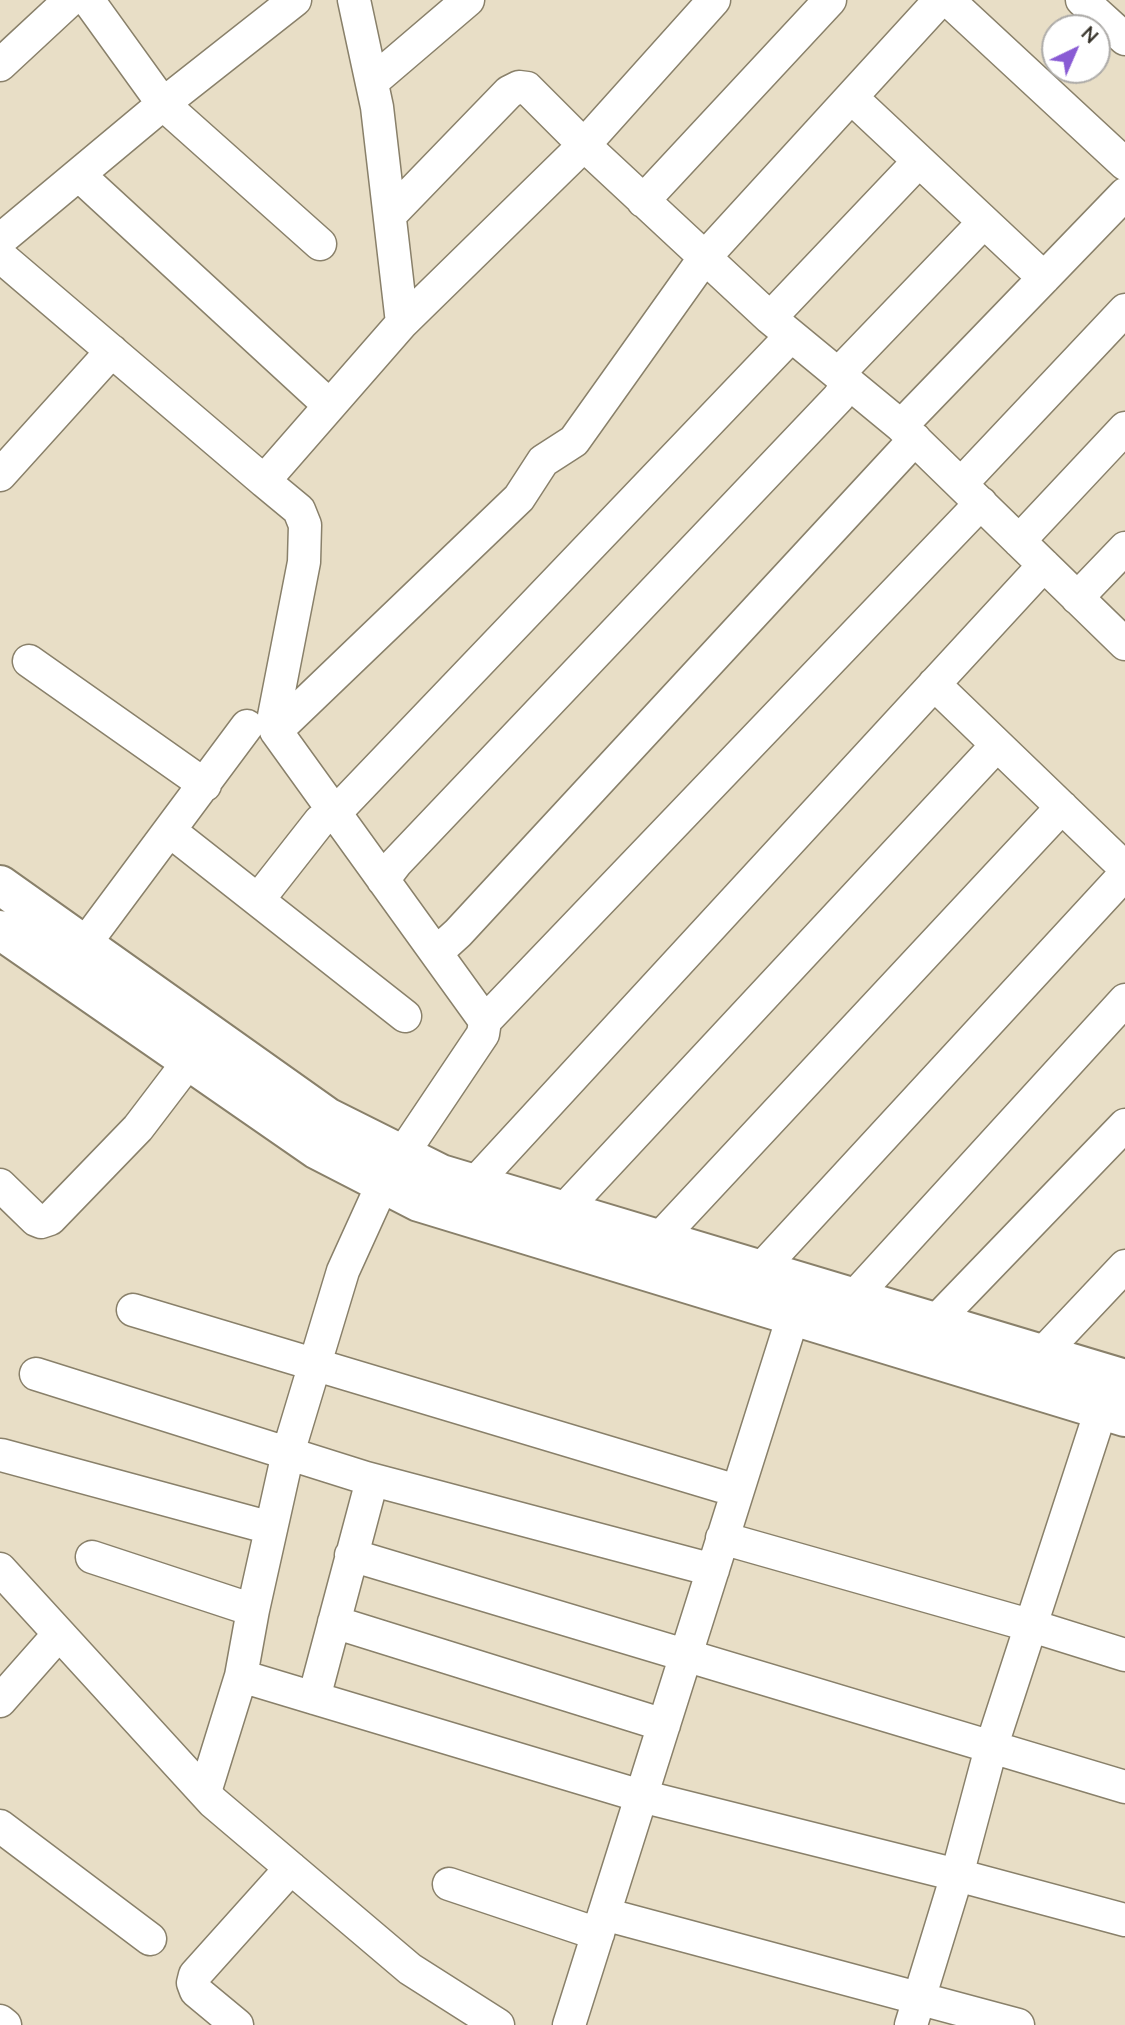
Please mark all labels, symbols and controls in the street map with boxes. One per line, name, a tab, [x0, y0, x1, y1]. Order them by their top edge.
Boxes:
north arrow	[1041, 14, 1111, 84]
text: N	[1075, 21, 1103, 50]

